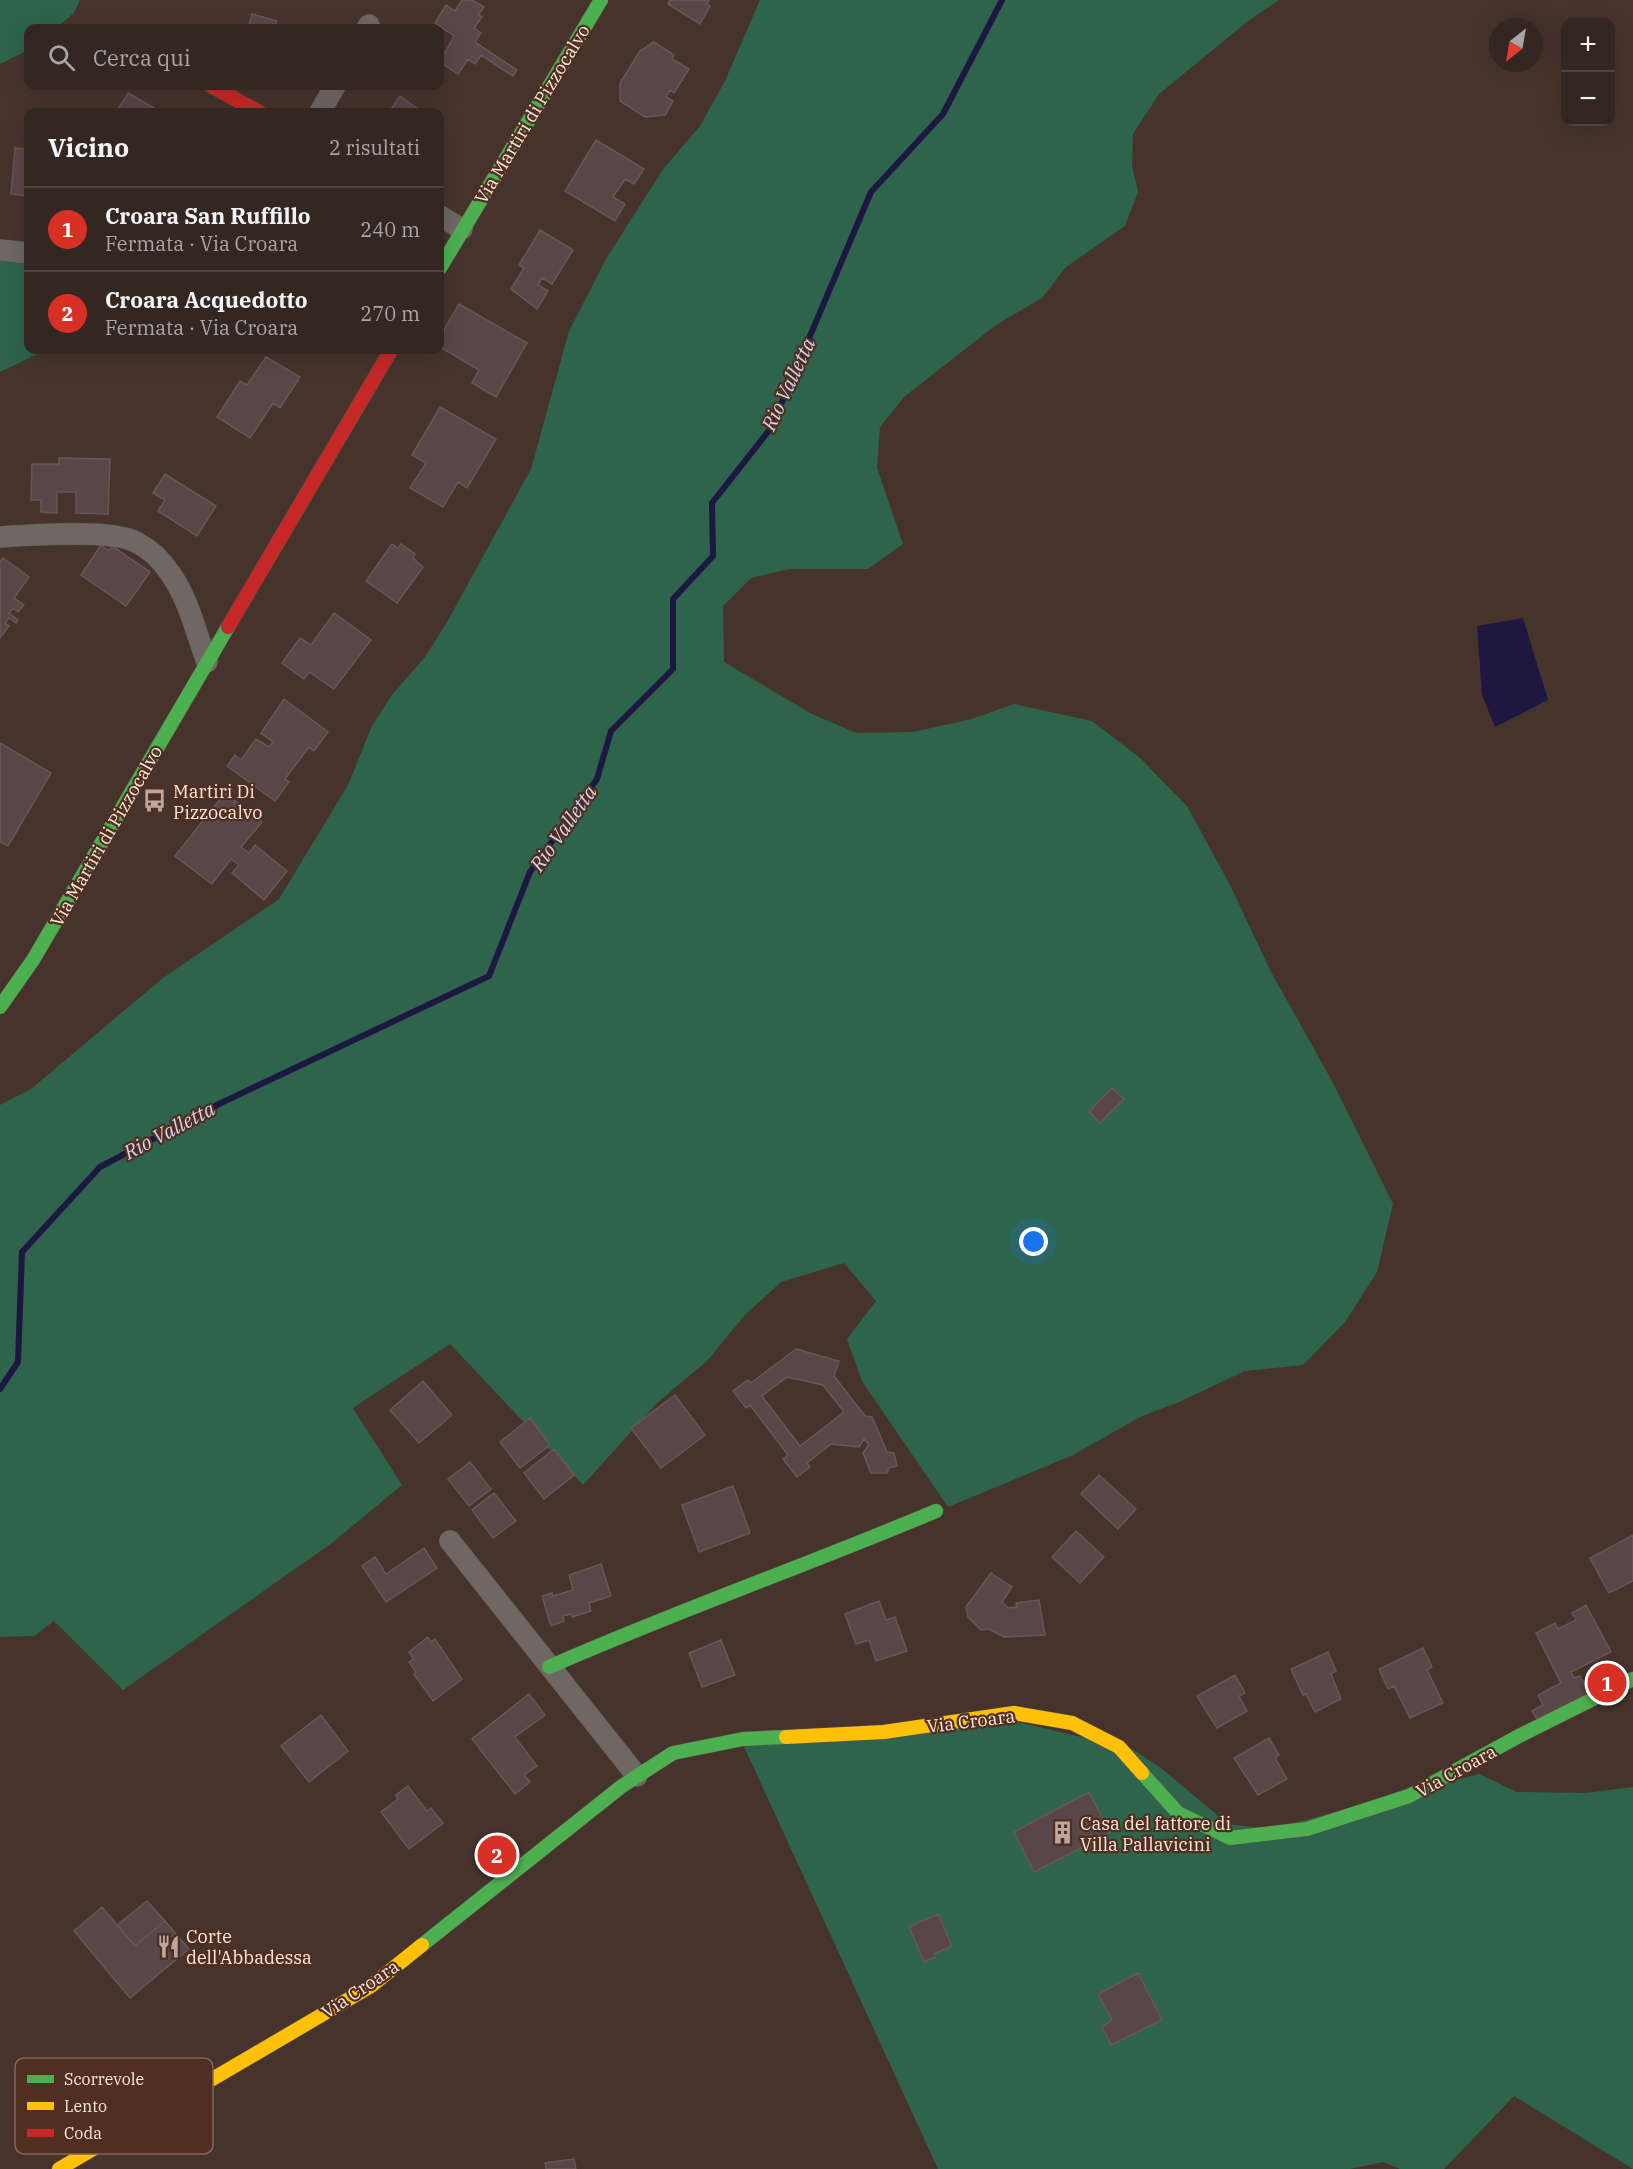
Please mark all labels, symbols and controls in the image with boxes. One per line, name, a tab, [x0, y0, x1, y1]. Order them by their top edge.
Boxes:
north arrow	[1489, 18, 1543, 72]
map controls	[1561, 18, 1615, 126]
button: +	[1561, 18, 1615, 72]
street label: Via Martiri di Pizzocalvo	[469, 20, 595, 208]
search box	[24, 24, 444, 90]
icon: search	[45, 41, 78, 74]
text: Cerca qui	[93, 43, 191, 72]
button: −	[1561, 72, 1615, 126]
text: Vicino	[48, 130, 129, 164]
text: 2 risultati	[329, 134, 420, 161]
text: Croara San Ruffillo	[105, 201, 311, 230]
text: 1	[62, 216, 74, 243]
text: 240 m	[360, 216, 420, 243]
text: Fermata · Via Croara	[105, 230, 298, 257]
text: Croara Acquedotto	[105, 285, 307, 314]
text: 2	[62, 300, 74, 327]
text: 270 m	[360, 300, 420, 327]
text: Fermata · Via Croara	[105, 314, 298, 341]
water label: Rio Valletta	[754, 333, 821, 436]
street label: Via Martiri di Pizzocalvo	[45, 741, 167, 931]
water label: Rio Valletta	[523, 779, 603, 877]
place label: Martiri Di Pizzocalvo	[173, 780, 262, 824]
bus stop icon: Martiri Di Pizzocalvo	[142, 788, 168, 814]
water label: Rio Valletta	[118, 1095, 219, 1166]
your location	[1019, 1227, 1048, 1256]
pin: 1	[1588, 1660, 1626, 1706]
street label: Via Croara	[926, 1704, 1017, 1738]
street label: Via Croara	[1412, 1739, 1500, 1803]
place label: Casa del fattore di Villa Pallavicini	[1080, 1812, 1232, 1856]
building icon: Casa del fattore di Villa Pallavicini	[1049, 1820, 1075, 1846]
pin: 2	[478, 1832, 516, 1878]
place label: Corte dell'Abbadessa	[186, 1925, 312, 1969]
restaurant icon: Corte dell'Abbadessa	[155, 1933, 181, 1959]
street label: Via Croara	[317, 1955, 403, 2023]
legend	[15, 2058, 213, 2154]
text: Scorrevole	[64, 2069, 144, 2089]
text: Lento	[64, 2096, 107, 2116]
text: Coda	[64, 2123, 102, 2143]

